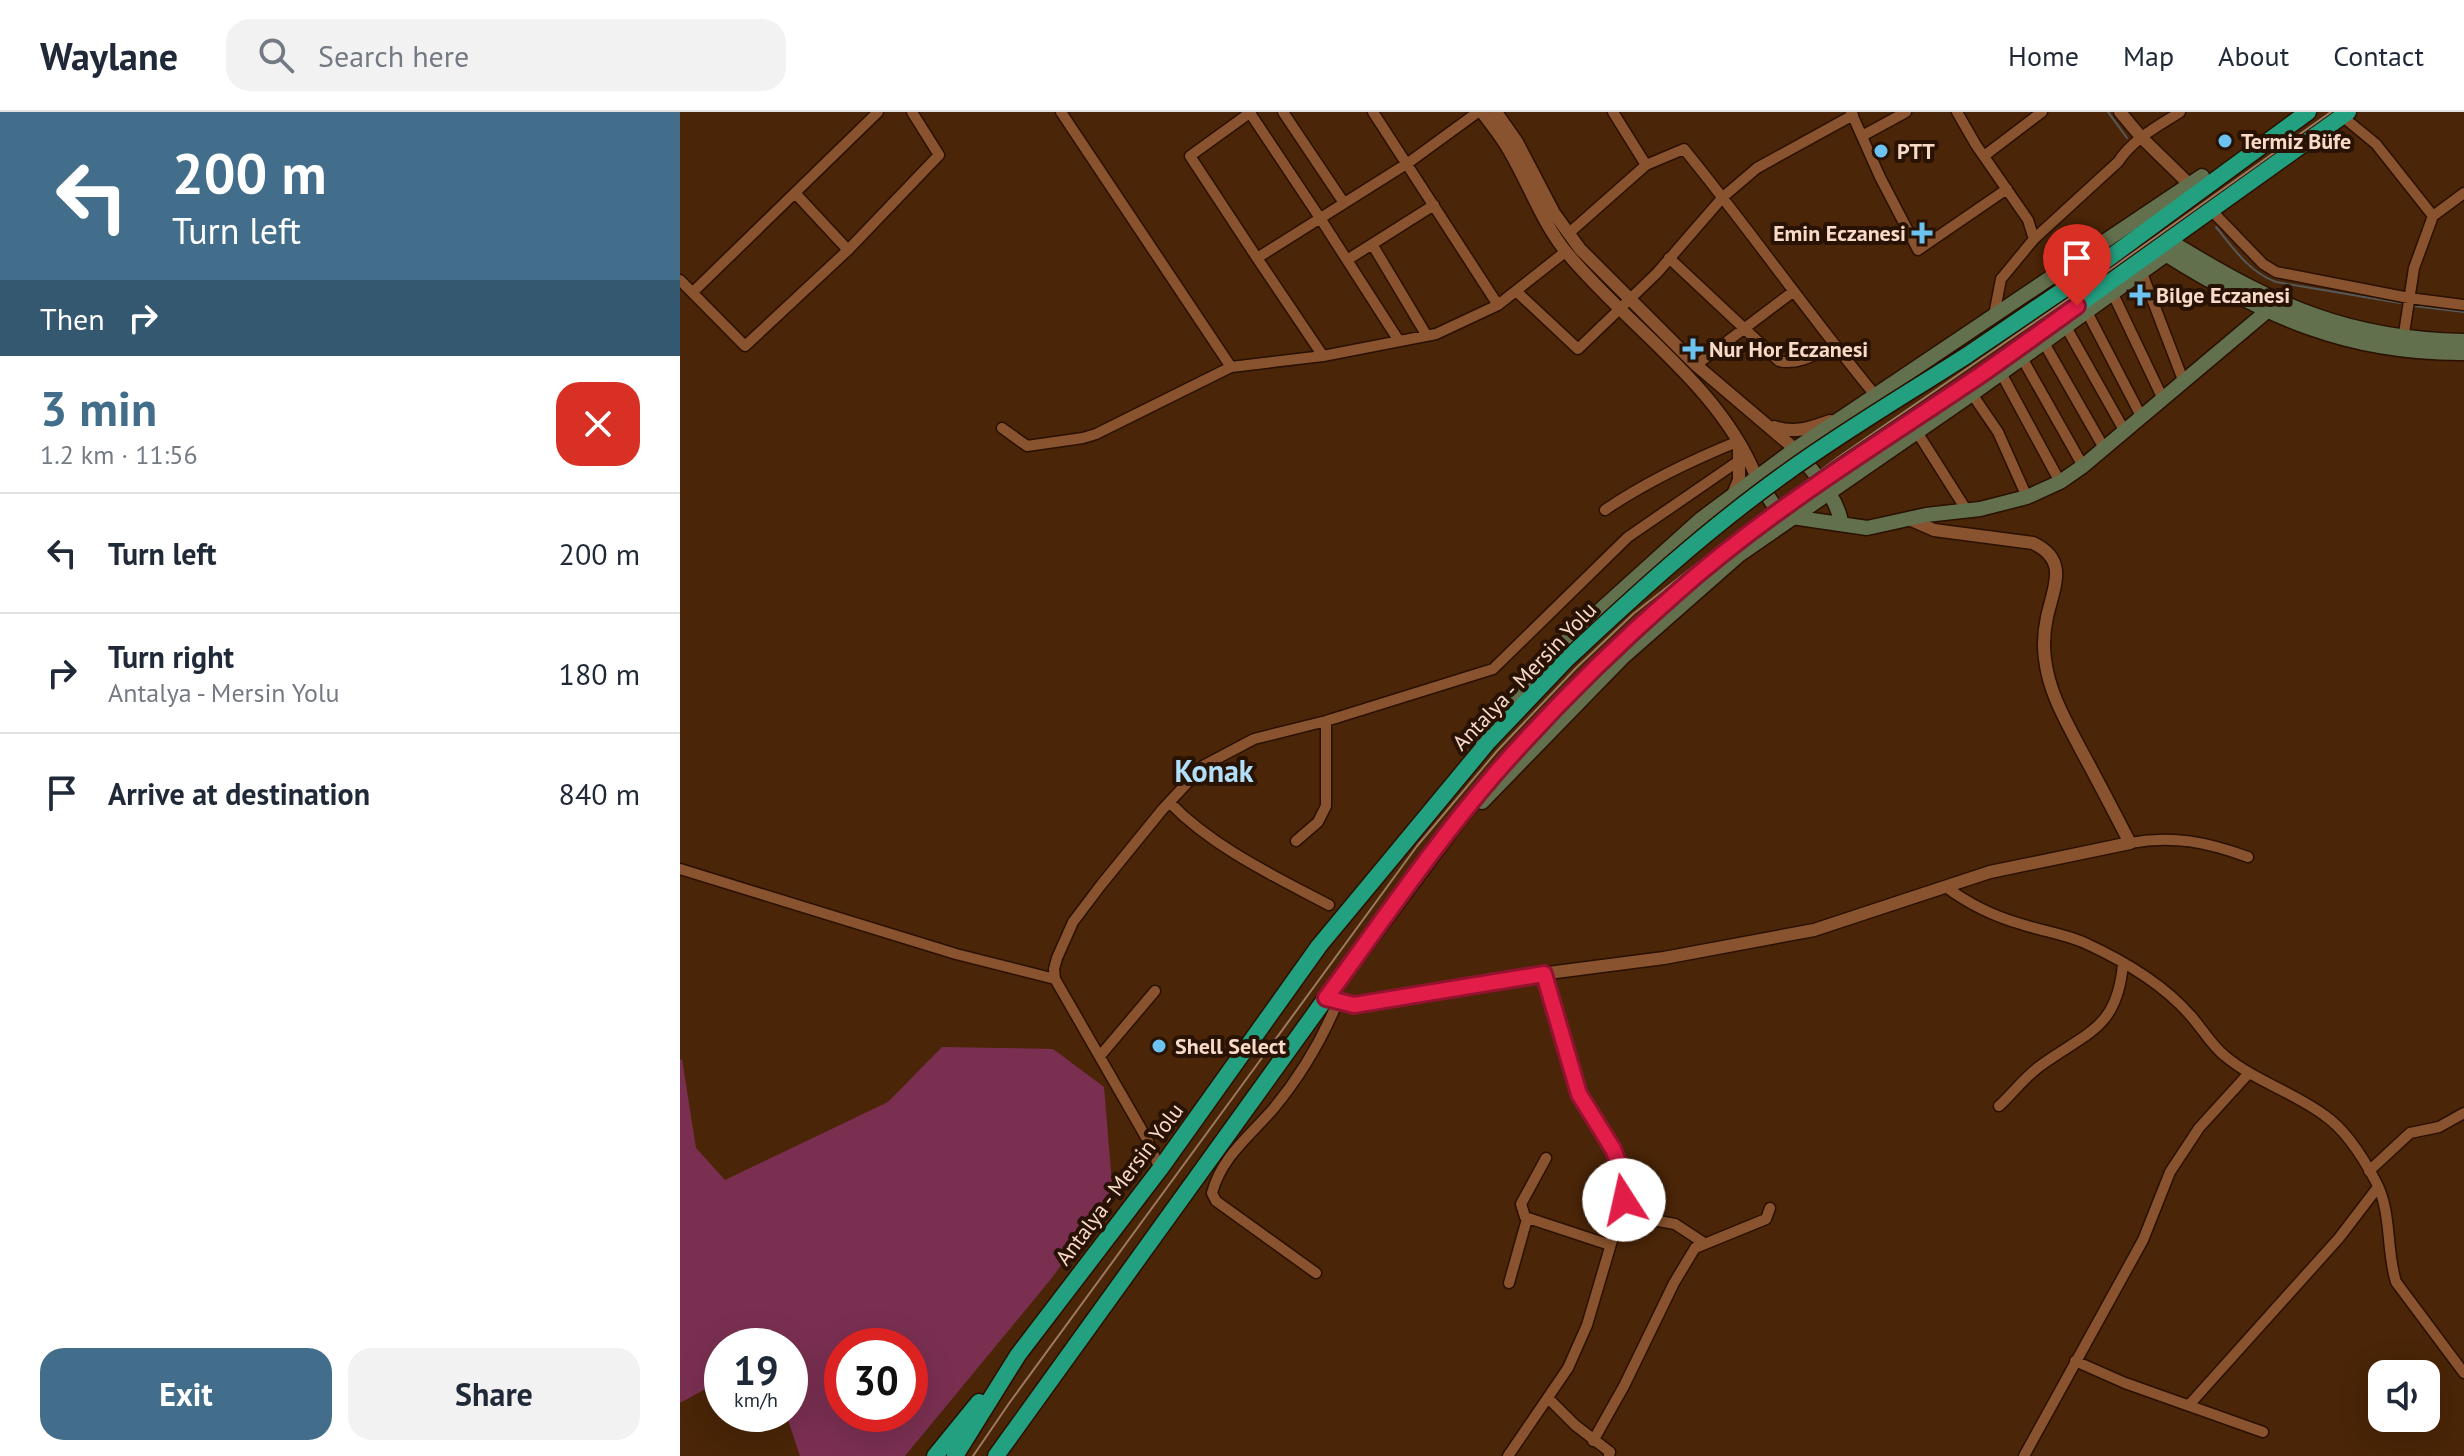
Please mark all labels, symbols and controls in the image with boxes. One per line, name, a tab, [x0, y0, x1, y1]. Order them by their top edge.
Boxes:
search box	[226, 19, 786, 91]
text: Waylane	[40, 31, 178, 80]
icon: search	[254, 33, 298, 77]
text: Search here	[318, 36, 469, 75]
text: Home	[2008, 37, 2079, 74]
text: Map	[2123, 37, 2174, 74]
text: About	[2218, 37, 2289, 74]
text: Contact	[2333, 37, 2424, 74]
place label: Termiz Büfe	[2241, 127, 2351, 155]
marker: Termiz Büfe	[2216, 132, 2234, 150]
text: 200 m	[172, 137, 327, 209]
place label: PTT	[1897, 137, 1935, 165]
marker: PTT	[1872, 142, 1890, 160]
icon: left	[40, 144, 144, 248]
text: Turn left	[172, 207, 301, 254]
place label: Emin Eczanesi	[1773, 219, 1906, 247]
marker: Emin Eczanesi	[1913, 224, 1931, 242]
pin	[2043, 224, 2111, 306]
icon: arrive	[2055, 236, 2099, 280]
place label: Bilge Eczanesi	[2156, 281, 2290, 309]
marker: Bilge Eczanesi	[2131, 286, 2149, 304]
icon: right	[121, 296, 165, 340]
text: Then	[40, 299, 105, 338]
place label: Nur Hor Eczanesi	[1709, 335, 1868, 363]
marker: Nur Hor Eczanesi	[1684, 340, 1702, 358]
text: 3 min	[40, 377, 157, 439]
button: close	[556, 382, 640, 466]
text: 1.2 km · 11:56	[40, 438, 198, 471]
icon: left	[40, 531, 84, 575]
text: Turn left	[108, 534, 216, 573]
text: 200 m	[559, 534, 640, 573]
street label: Antalya - Mersin Yolu	[1446, 596, 1602, 756]
text: Turn right	[108, 637, 234, 676]
icon: right	[40, 651, 84, 695]
text: 180 m	[559, 654, 640, 693]
text: Antalya - Mersin Yolu	[108, 676, 340, 709]
district label: Konak	[1174, 751, 1254, 790]
icon: arrive	[40, 771, 84, 815]
text: Arrive at destination	[108, 774, 370, 813]
text: 840 m	[559, 774, 640, 813]
place label: Shell Select	[1175, 1032, 1286, 1060]
marker: Shell Select	[1150, 1037, 1168, 1055]
street label: Antalya - Mersin Yolu	[1049, 1097, 1189, 1271]
position arrow	[1582, 1158, 1666, 1242]
speed limit sign: 30	[824, 1328, 928, 1432]
text: 19	[733, 1344, 779, 1396]
button: Exit	[40, 1348, 332, 1440]
button: Share	[348, 1348, 640, 1440]
map controls	[2368, 1360, 2440, 1432]
button: sound	[2368, 1360, 2440, 1432]
text: km/h	[734, 1387, 778, 1413]

